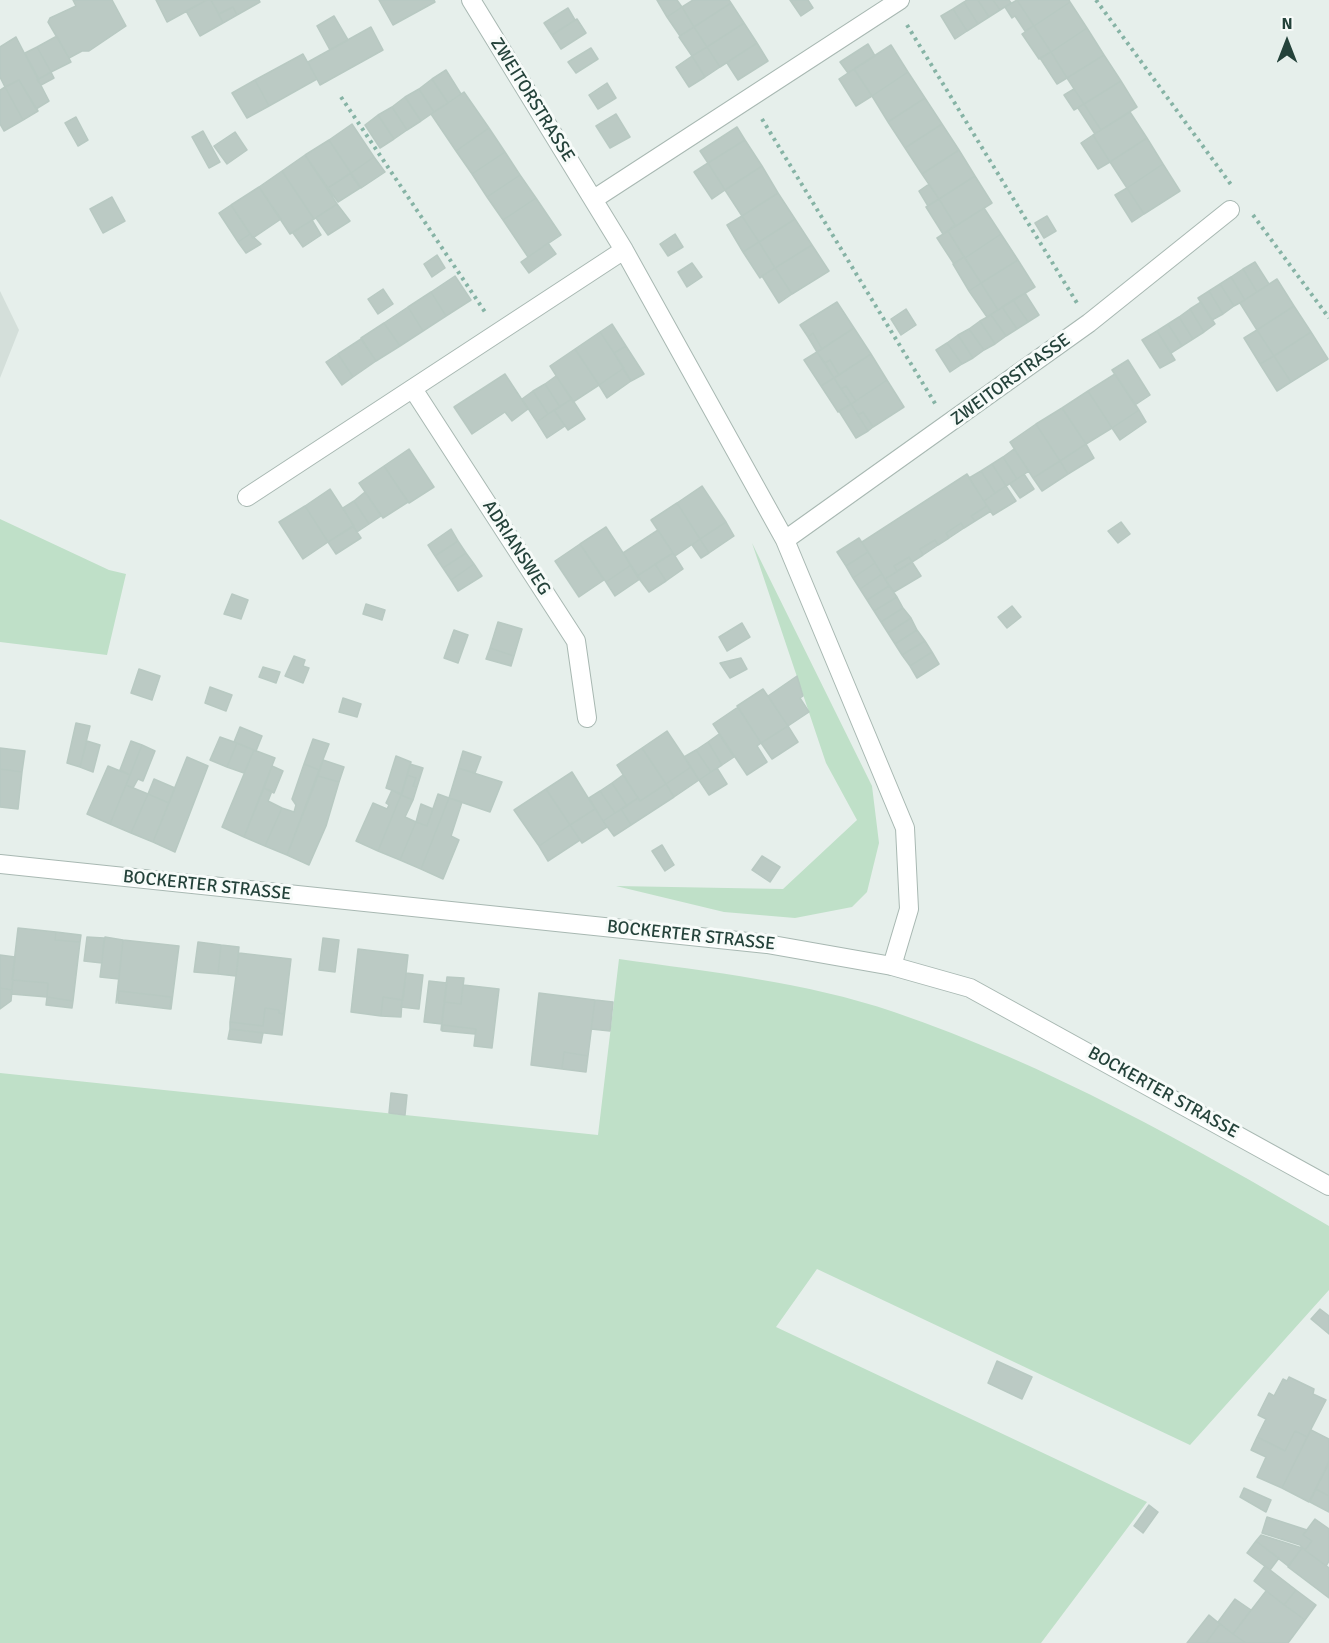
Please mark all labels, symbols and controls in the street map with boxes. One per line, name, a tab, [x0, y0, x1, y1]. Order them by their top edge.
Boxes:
north arrow	[1257, 12, 1317, 72]
text: N	[1281, 14, 1293, 34]
street label: ZWEITORSTRASSE	[485, 34, 579, 166]
street label: ZWEITORSTRASSE	[947, 329, 1075, 431]
street label: ADRIANSWEG	[477, 497, 555, 599]
street label: BOCKERTER STRASSE	[122, 866, 292, 906]
street label: BOCKERTER STRASSE	[606, 916, 776, 956]
street label: BOCKERTER STRASSE	[1084, 1043, 1242, 1143]

